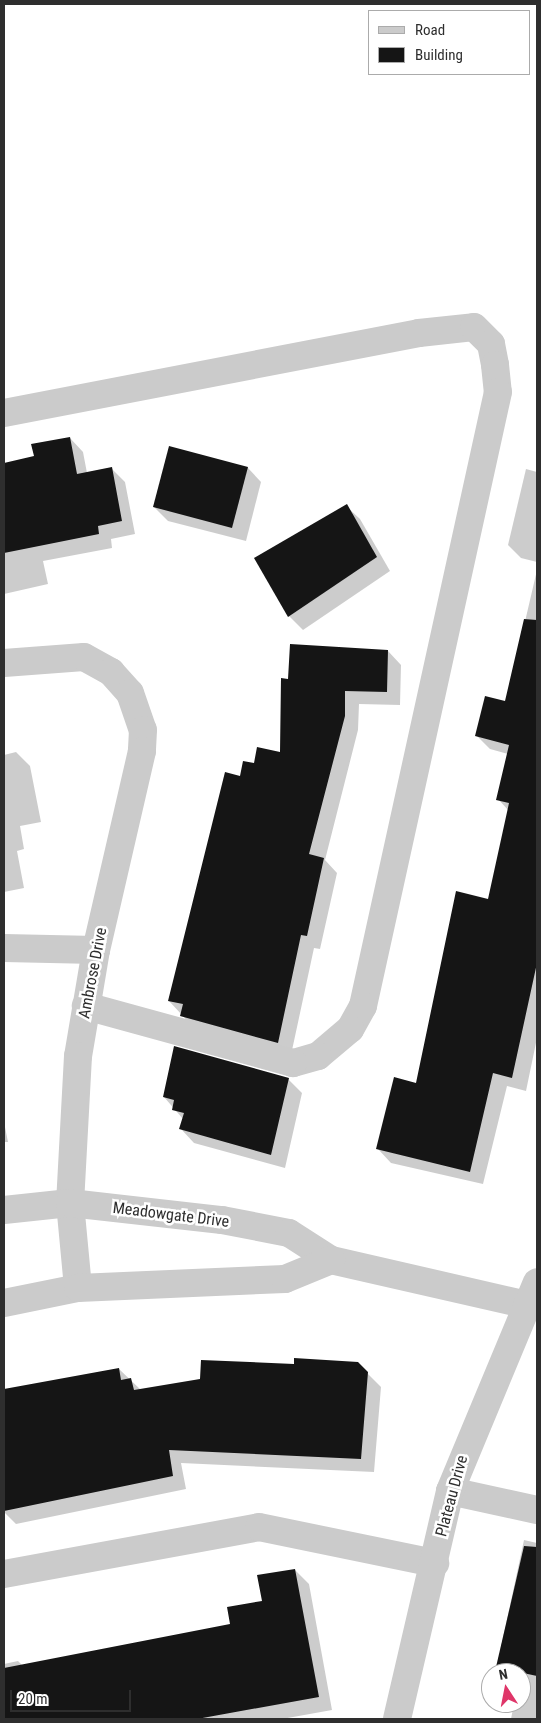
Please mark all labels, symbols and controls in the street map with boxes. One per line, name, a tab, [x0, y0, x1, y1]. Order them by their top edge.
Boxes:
legend	[368, 10, 531, 75]
text: Road	[415, 21, 445, 39]
text: Building	[415, 46, 463, 64]
street label: Ambrose Drive	[75, 926, 111, 1020]
street label: Meadowgate Drive	[112, 1198, 230, 1232]
street label: Plateau Drive	[432, 1453, 472, 1539]
north arrow	[481, 1663, 531, 1713]
text: N	[498, 1666, 509, 1683]
scale bar	[12, 1680, 134, 1712]
text: 20 m	[18, 1690, 48, 1708]

